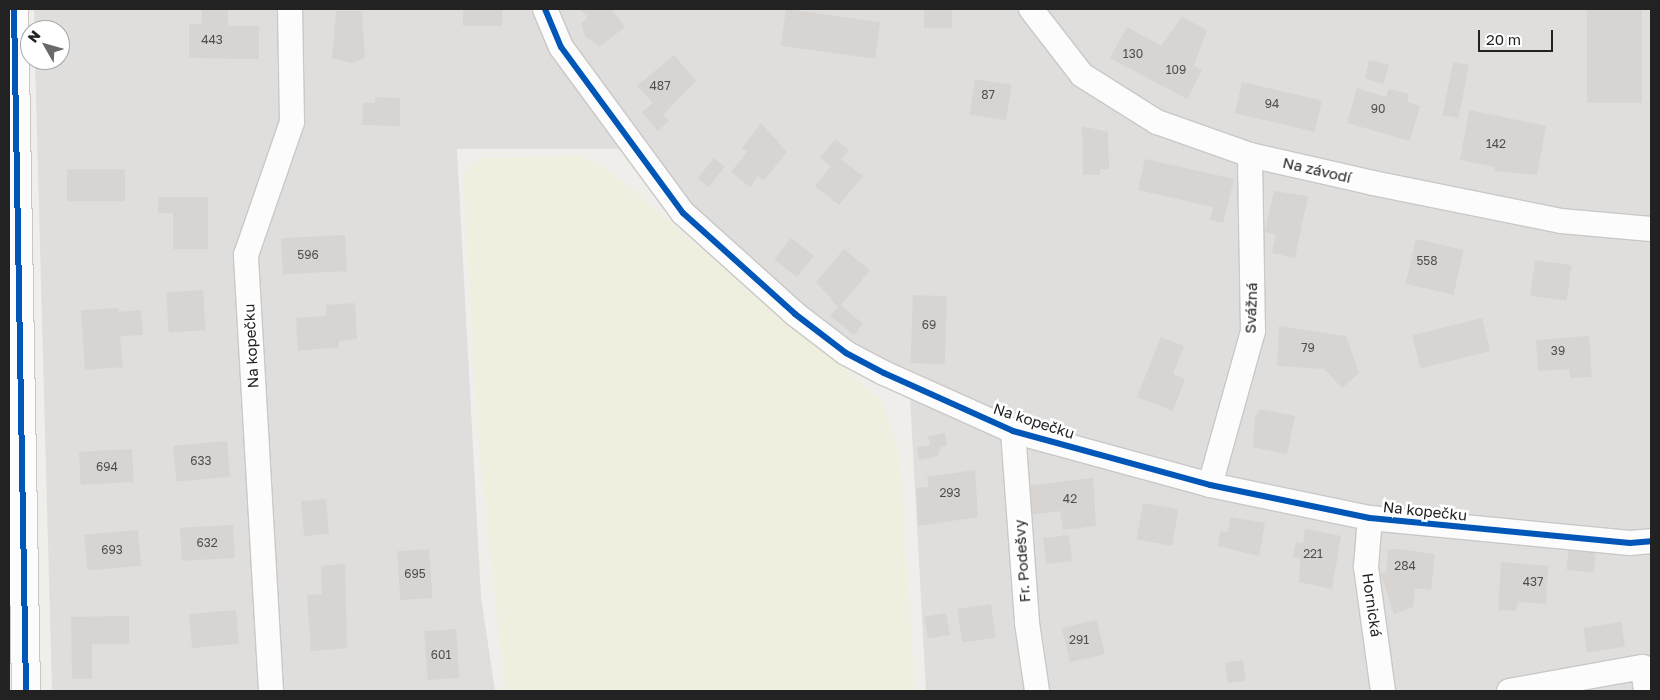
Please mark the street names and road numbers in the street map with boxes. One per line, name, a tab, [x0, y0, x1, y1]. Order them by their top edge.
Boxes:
street label: Na závodí	[1281, 153, 1353, 187]
street label: Svážná	[1241, 282, 1261, 334]
street label: Na kopečku	[240, 303, 262, 389]
street label: Na kopečku	[991, 399, 1077, 443]
street label: Na kopečku	[1382, 498, 1468, 524]
street label: Fr. Podešvy	[1010, 519, 1034, 603]
street label: Hornická	[1359, 572, 1385, 638]

